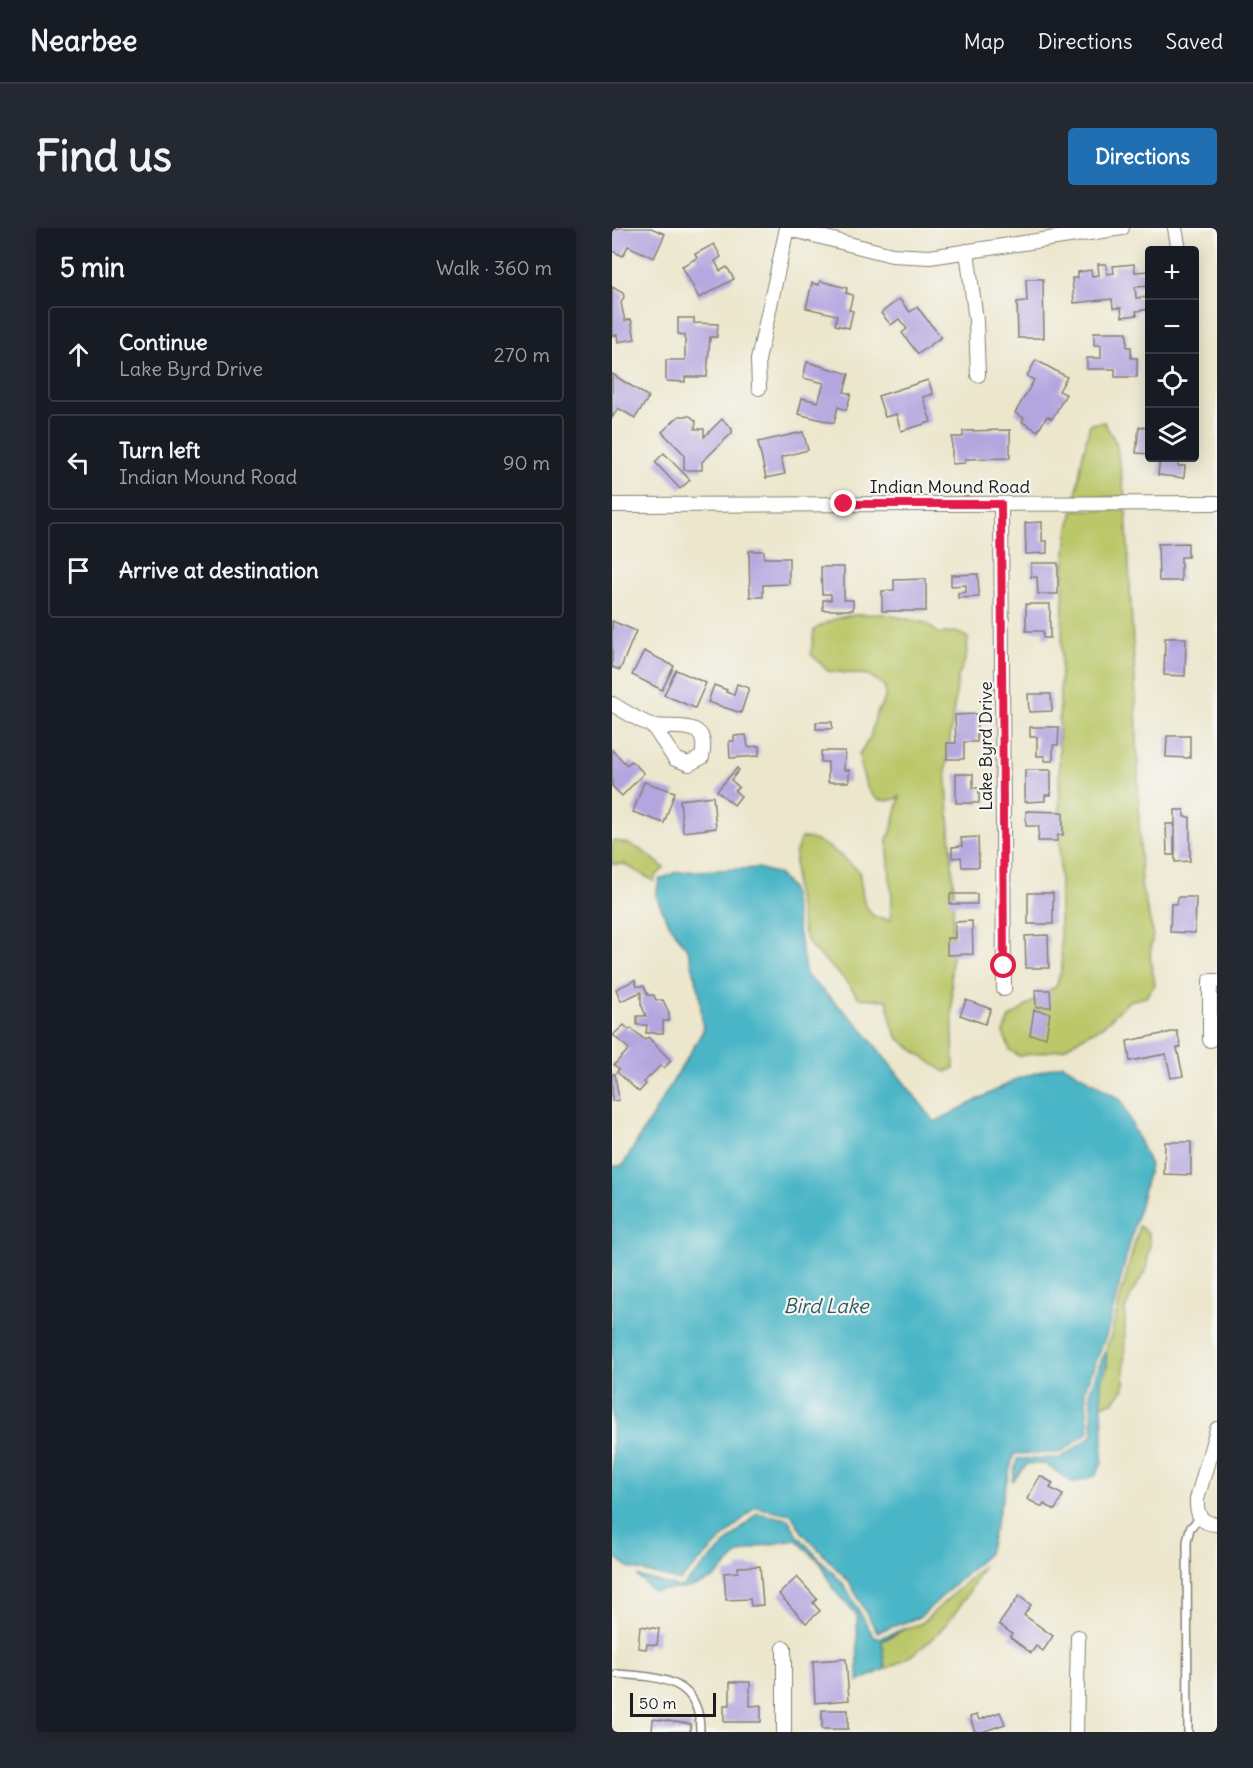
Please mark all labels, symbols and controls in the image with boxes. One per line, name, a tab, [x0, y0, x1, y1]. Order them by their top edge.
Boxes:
text: Nearbee	[30, 23, 137, 59]
text: Map	[964, 28, 1005, 55]
text: Directions	[1038, 28, 1132, 55]
text: Saved	[1165, 28, 1223, 55]
button: Directions	[1068, 128, 1217, 185]
text: Find us	[36, 130, 172, 182]
map controls	[1145, 246, 1199, 462]
button: +	[1145, 246, 1199, 300]
text: 5 min	[60, 251, 125, 284]
text: Walk · 360 m	[436, 255, 552, 280]
button: −	[1145, 300, 1199, 354]
text: Continue	[119, 328, 208, 356]
icon: ahead	[62, 338, 95, 371]
text: 270 m	[494, 342, 550, 367]
button: locate	[1145, 354, 1199, 408]
text: Lake Byrd Drive	[119, 356, 263, 381]
button: layers	[1145, 408, 1199, 462]
text: Turn left	[119, 436, 200, 464]
icon: left	[62, 446, 95, 479]
text: 90 m	[503, 450, 550, 475]
text: Indian Mound Road	[119, 464, 297, 489]
street label: Indian Mound Road	[870, 475, 1031, 498]
route end	[830, 490, 856, 516]
icon: arrive	[62, 554, 95, 587]
text: Arrive at destination	[119, 556, 319, 584]
street label: Lake Byrd Drive	[974, 681, 997, 811]
route start	[990, 952, 1016, 978]
water label: Bird Lake	[783, 1293, 870, 1318]
scale bar	[630, 1690, 716, 1718]
text: 50 m	[639, 1693, 677, 1713]

